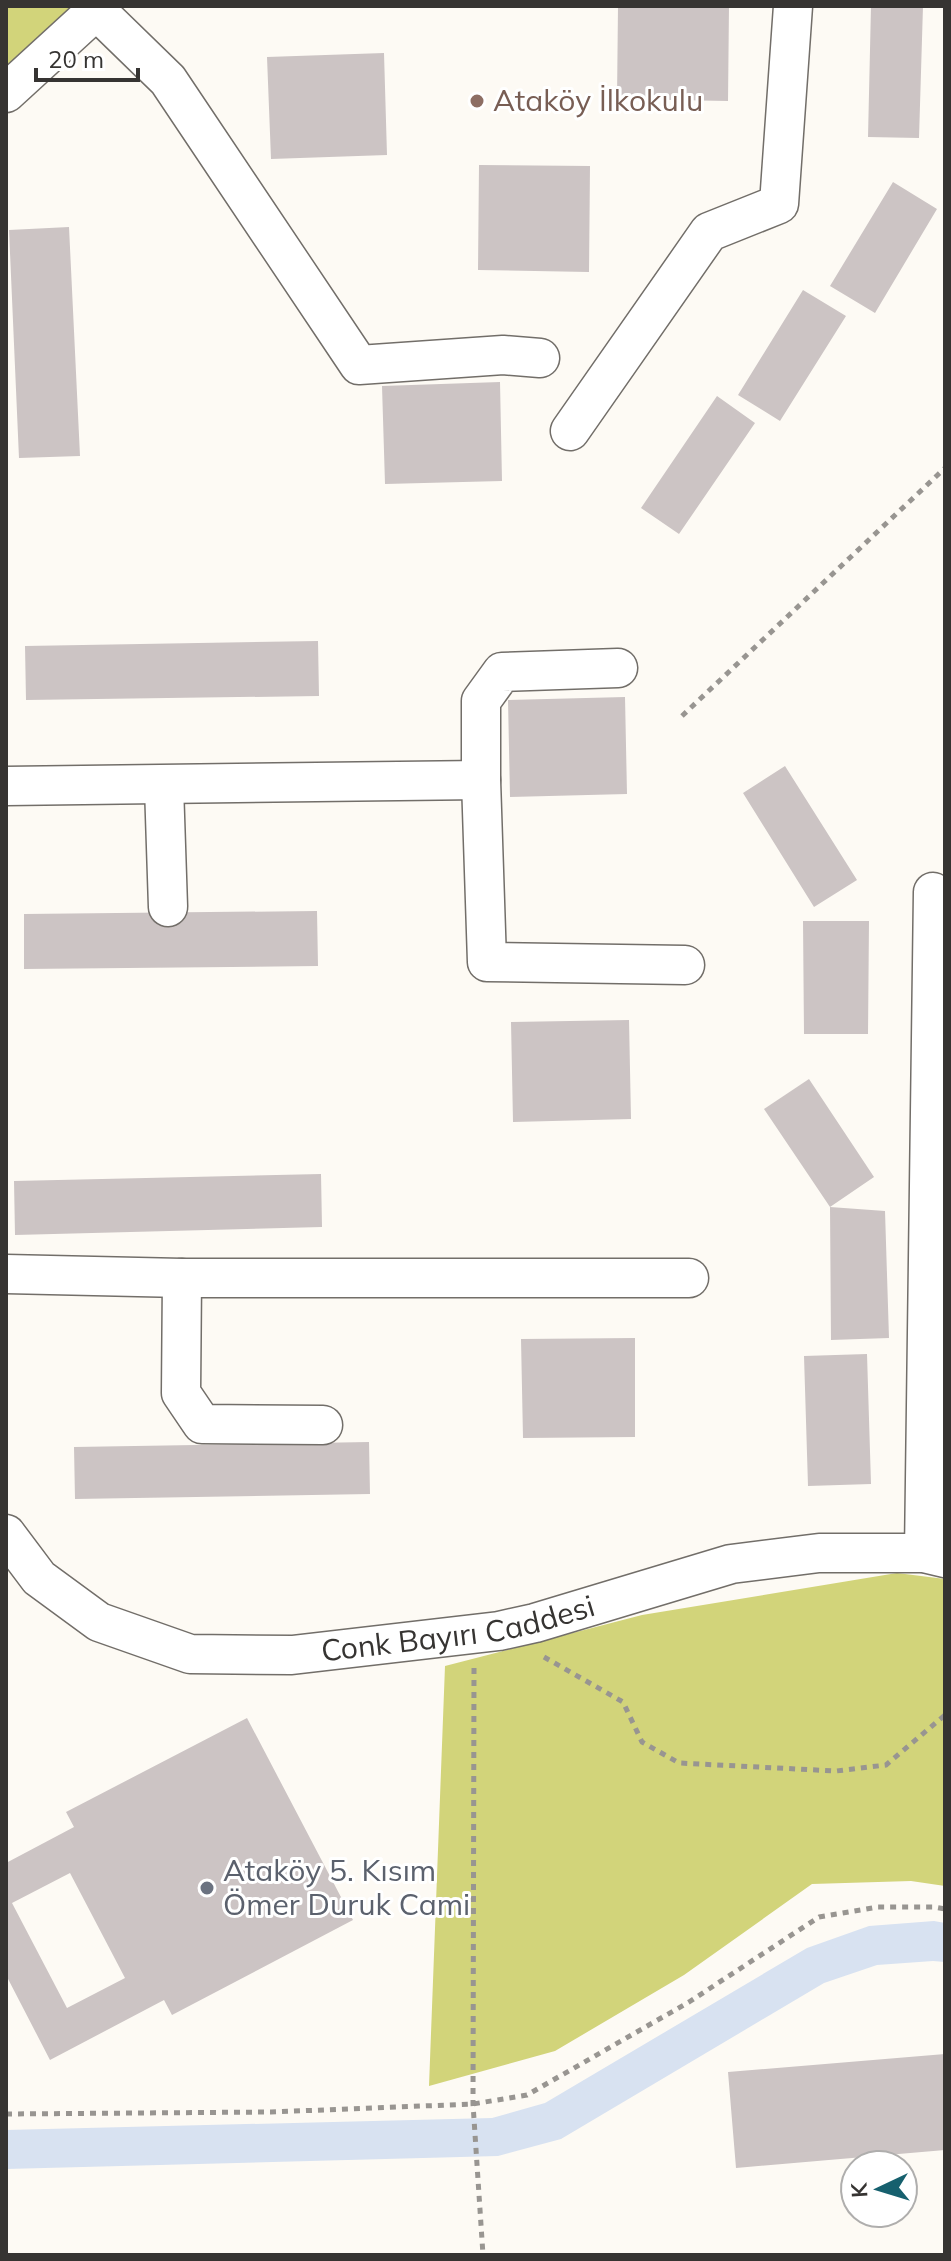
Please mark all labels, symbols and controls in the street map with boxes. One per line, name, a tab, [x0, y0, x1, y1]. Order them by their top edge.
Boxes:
scale bar	[36, 32, 138, 82]
text: 20 m	[48, 44, 104, 74]
place label: Ataköy İlkokulu	[493, 81, 703, 119]
marker: Ataköy İlkokulu	[468, 92, 486, 110]
street label: Conk Bayırı Caddesi	[319, 1586, 599, 1669]
place label: Ataköy 5. Kısım Ömer Duruk Cami	[223, 1851, 470, 1923]
marker: Ataköy 5. Kısım Ömer Duruk Cami	[198, 1879, 216, 1897]
north arrow	[839, 2149, 919, 2229]
text: K	[844, 2181, 874, 2199]

